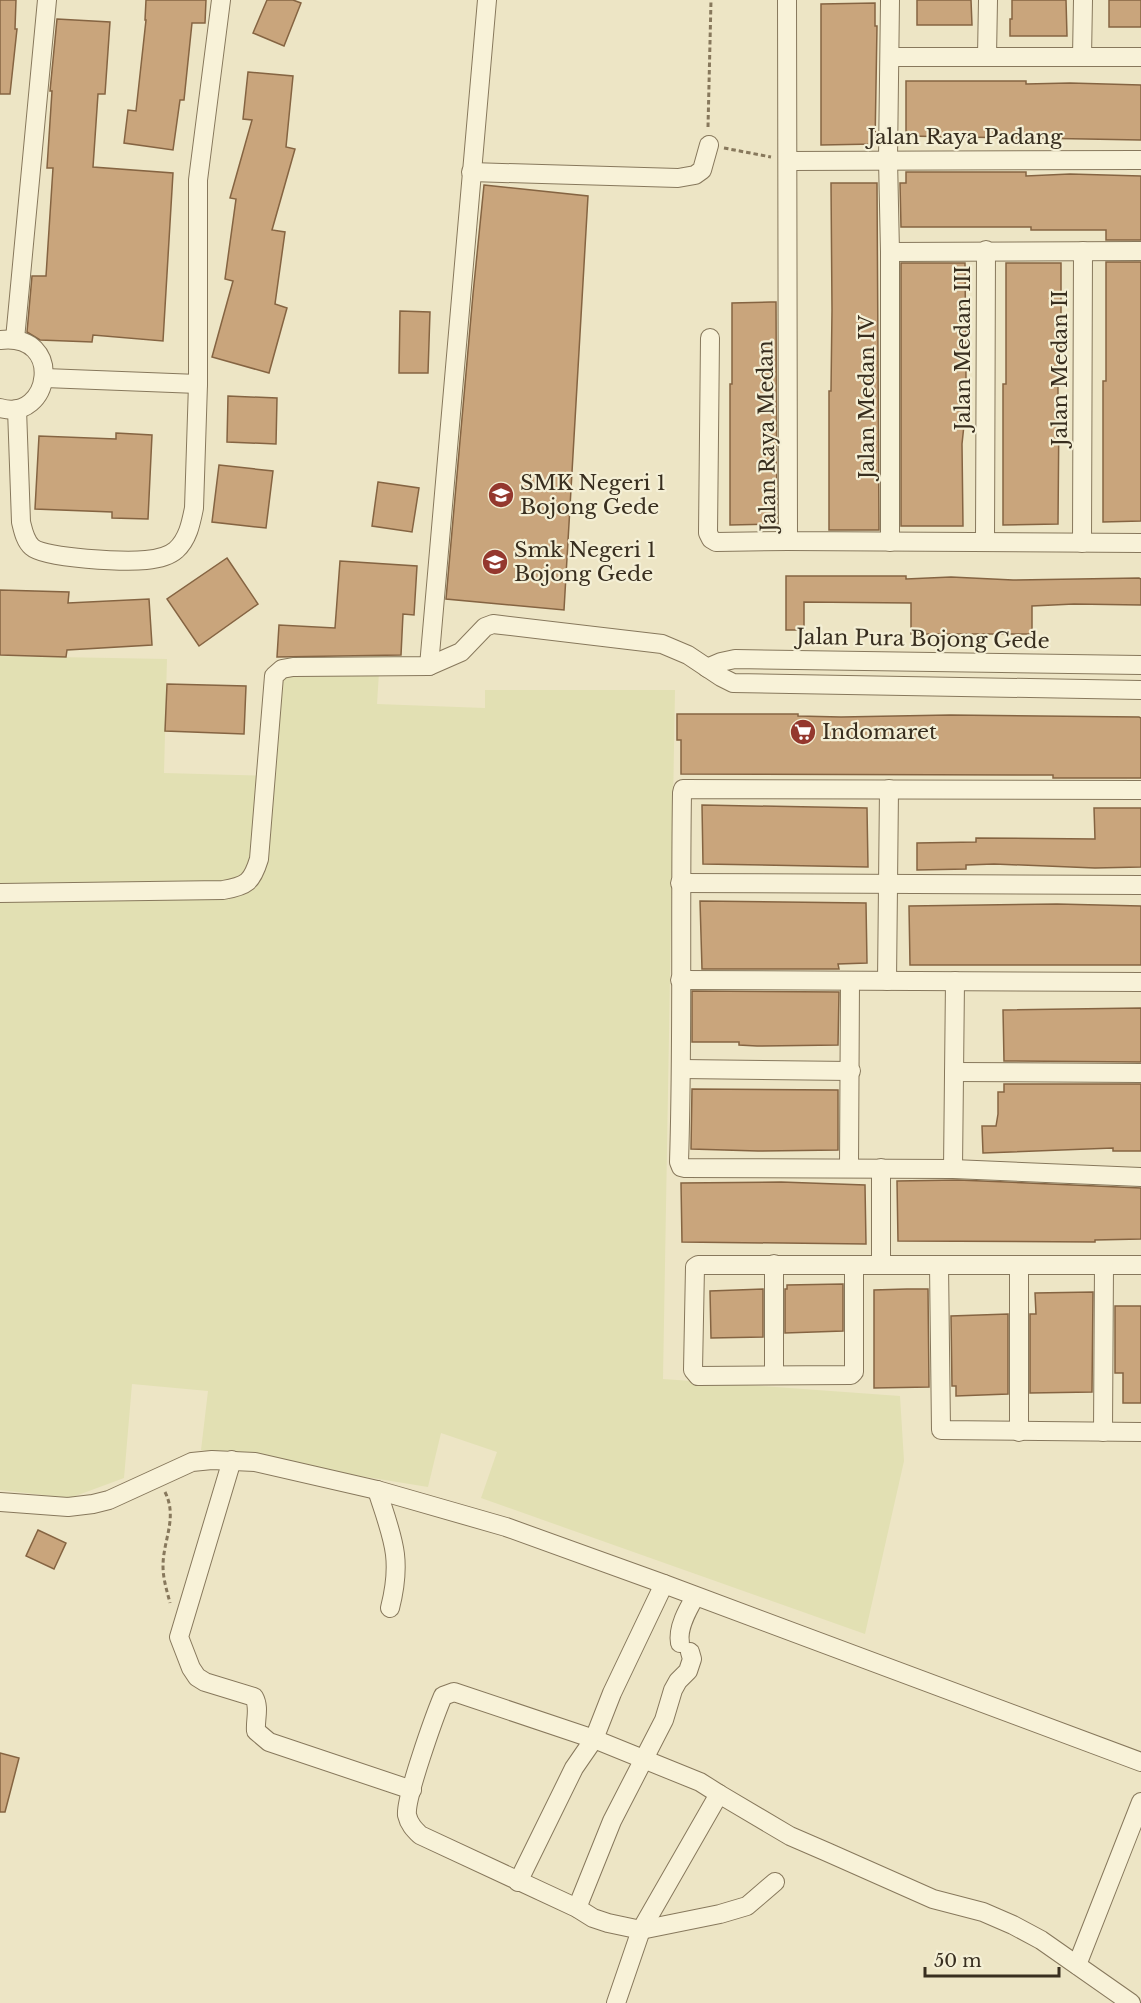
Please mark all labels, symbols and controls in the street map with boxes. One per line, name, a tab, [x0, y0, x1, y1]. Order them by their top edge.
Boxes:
street label: Jalan Raya Padang	[864, 124, 1063, 150]
street label: Jalan Medan III	[950, 265, 976, 434]
street label: Jalan Medan II	[1047, 290, 1073, 449]
street label: Jalan Medan IV	[854, 314, 880, 482]
street label: Jalan Raya Medan	[752, 340, 782, 535]
place label: SMK Negeri 1 Bojong Gede	[520, 470, 666, 520]
school or university icon: SMK Negeri 1 Bojong Gede	[486, 480, 516, 510]
place label: Smk Negeri 1 Bojong Gede	[514, 537, 656, 587]
school or university icon: Smk Negeri 1 Bojong Gede	[480, 547, 510, 577]
street label: Jalan Pura Bojong Gede	[793, 624, 1050, 654]
supermarket icon: Indomaret	[788, 717, 818, 747]
place label: Indomaret	[822, 719, 937, 745]
scale bar	[925, 1940, 1058, 1978]
text: 50 m	[934, 1950, 982, 1972]

